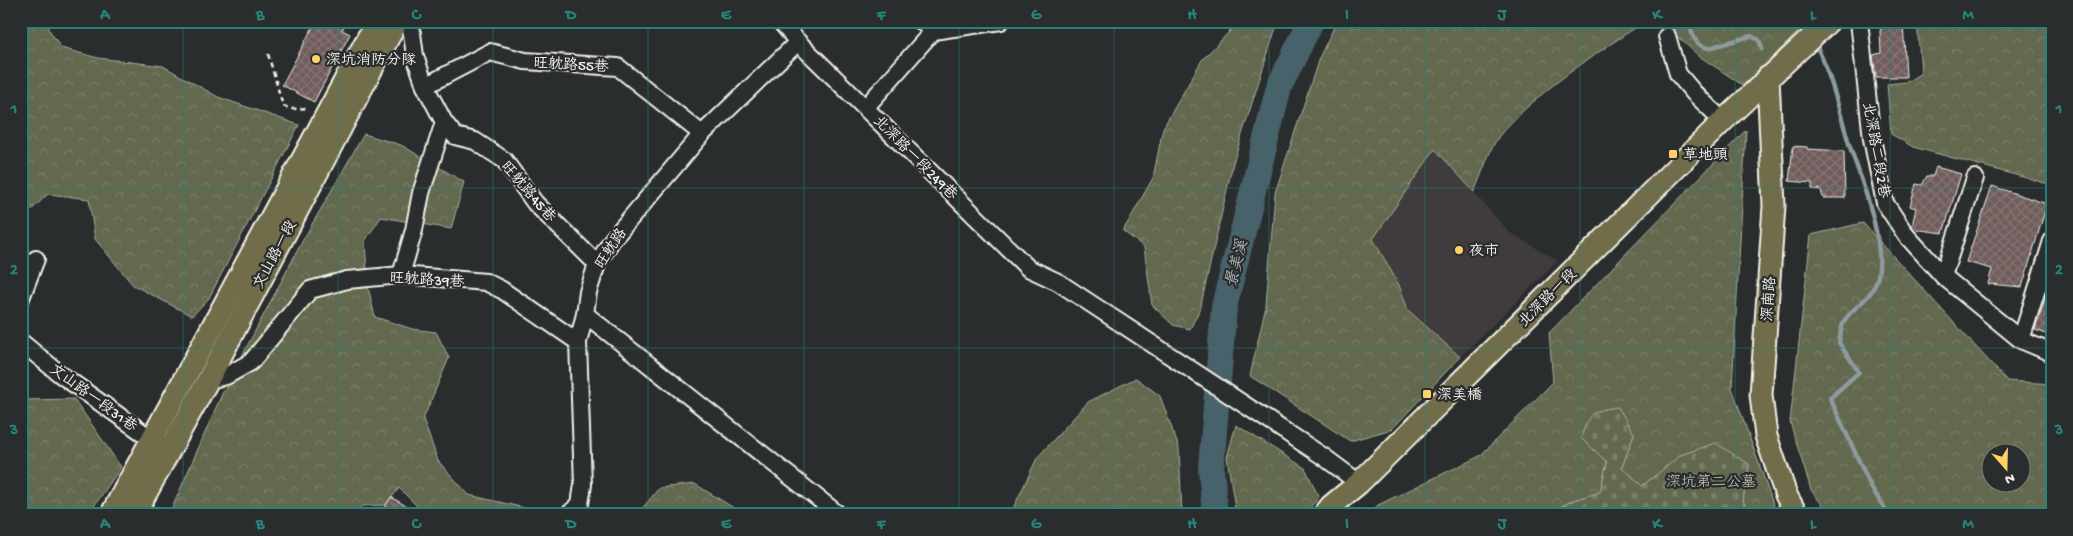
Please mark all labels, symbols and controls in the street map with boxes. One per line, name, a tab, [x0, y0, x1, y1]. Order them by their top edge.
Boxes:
text: A	[99, 7, 111, 26]
text: B	[255, 7, 265, 26]
text: C	[411, 7, 422, 26]
text: D	[564, 7, 577, 26]
text: E	[721, 7, 732, 26]
text: F	[876, 7, 887, 26]
text: G	[1031, 7, 1042, 26]
text: H	[1187, 7, 1197, 26]
text: I	[1345, 7, 1349, 26]
text: J	[1497, 7, 1508, 26]
text: K	[1652, 7, 1664, 26]
text: L	[1810, 7, 1817, 26]
text: M	[1962, 7, 1974, 26]
place label: 深坑消防分隊	[326, 51, 416, 70]
marker: 深坑消防分隊	[310, 53, 322, 65]
street label: 旺躭路55巷	[533, 55, 609, 77]
text: 1	[10, 101, 17, 120]
street label: 北深路二段2巷	[1858, 101, 1892, 200]
text: 1	[2055, 101, 2062, 120]
street label: 北深路一段249巷	[869, 112, 961, 204]
place label: 草地頭	[1683, 147, 1728, 165]
marker: 草地頭	[1667, 148, 1679, 160]
street label: 旺躭路45巷	[496, 158, 559, 227]
street label: 文山路一段	[250, 218, 301, 292]
street label: 旺躭路	[592, 225, 631, 273]
water label: 景美溪	[1222, 237, 1254, 289]
place label: 夜市	[1469, 243, 1499, 261]
marker: 夜市	[1453, 244, 1465, 256]
text: 2	[10, 262, 18, 281]
text: 2	[2055, 262, 2063, 281]
street label: 北深路一段	[1516, 266, 1581, 331]
street label: 旺躭路39巷	[389, 270, 465, 292]
street label: 深南路	[1758, 276, 1781, 322]
street label: 文山路一段31巷	[46, 361, 140, 436]
place label: 深美橋	[1437, 387, 1482, 405]
marker: 深美橋	[1421, 388, 1433, 400]
text: 3	[9, 422, 18, 441]
text: 3	[2054, 422, 2063, 441]
north arrow	[1980, 444, 2030, 494]
text: N	[2002, 468, 2017, 487]
park label: 深坑第二公墓	[1666, 473, 1756, 492]
text: A	[99, 516, 111, 535]
text: B	[255, 516, 265, 535]
text: C	[411, 516, 422, 535]
text: D	[564, 516, 577, 535]
text: E	[721, 516, 732, 535]
text: F	[876, 516, 887, 535]
text: G	[1031, 516, 1042, 535]
text: H	[1187, 516, 1197, 535]
text: I	[1345, 516, 1349, 535]
text: J	[1497, 516, 1508, 535]
text: K	[1652, 516, 1664, 535]
text: L	[1810, 516, 1817, 535]
text: M	[1962, 516, 1974, 535]

